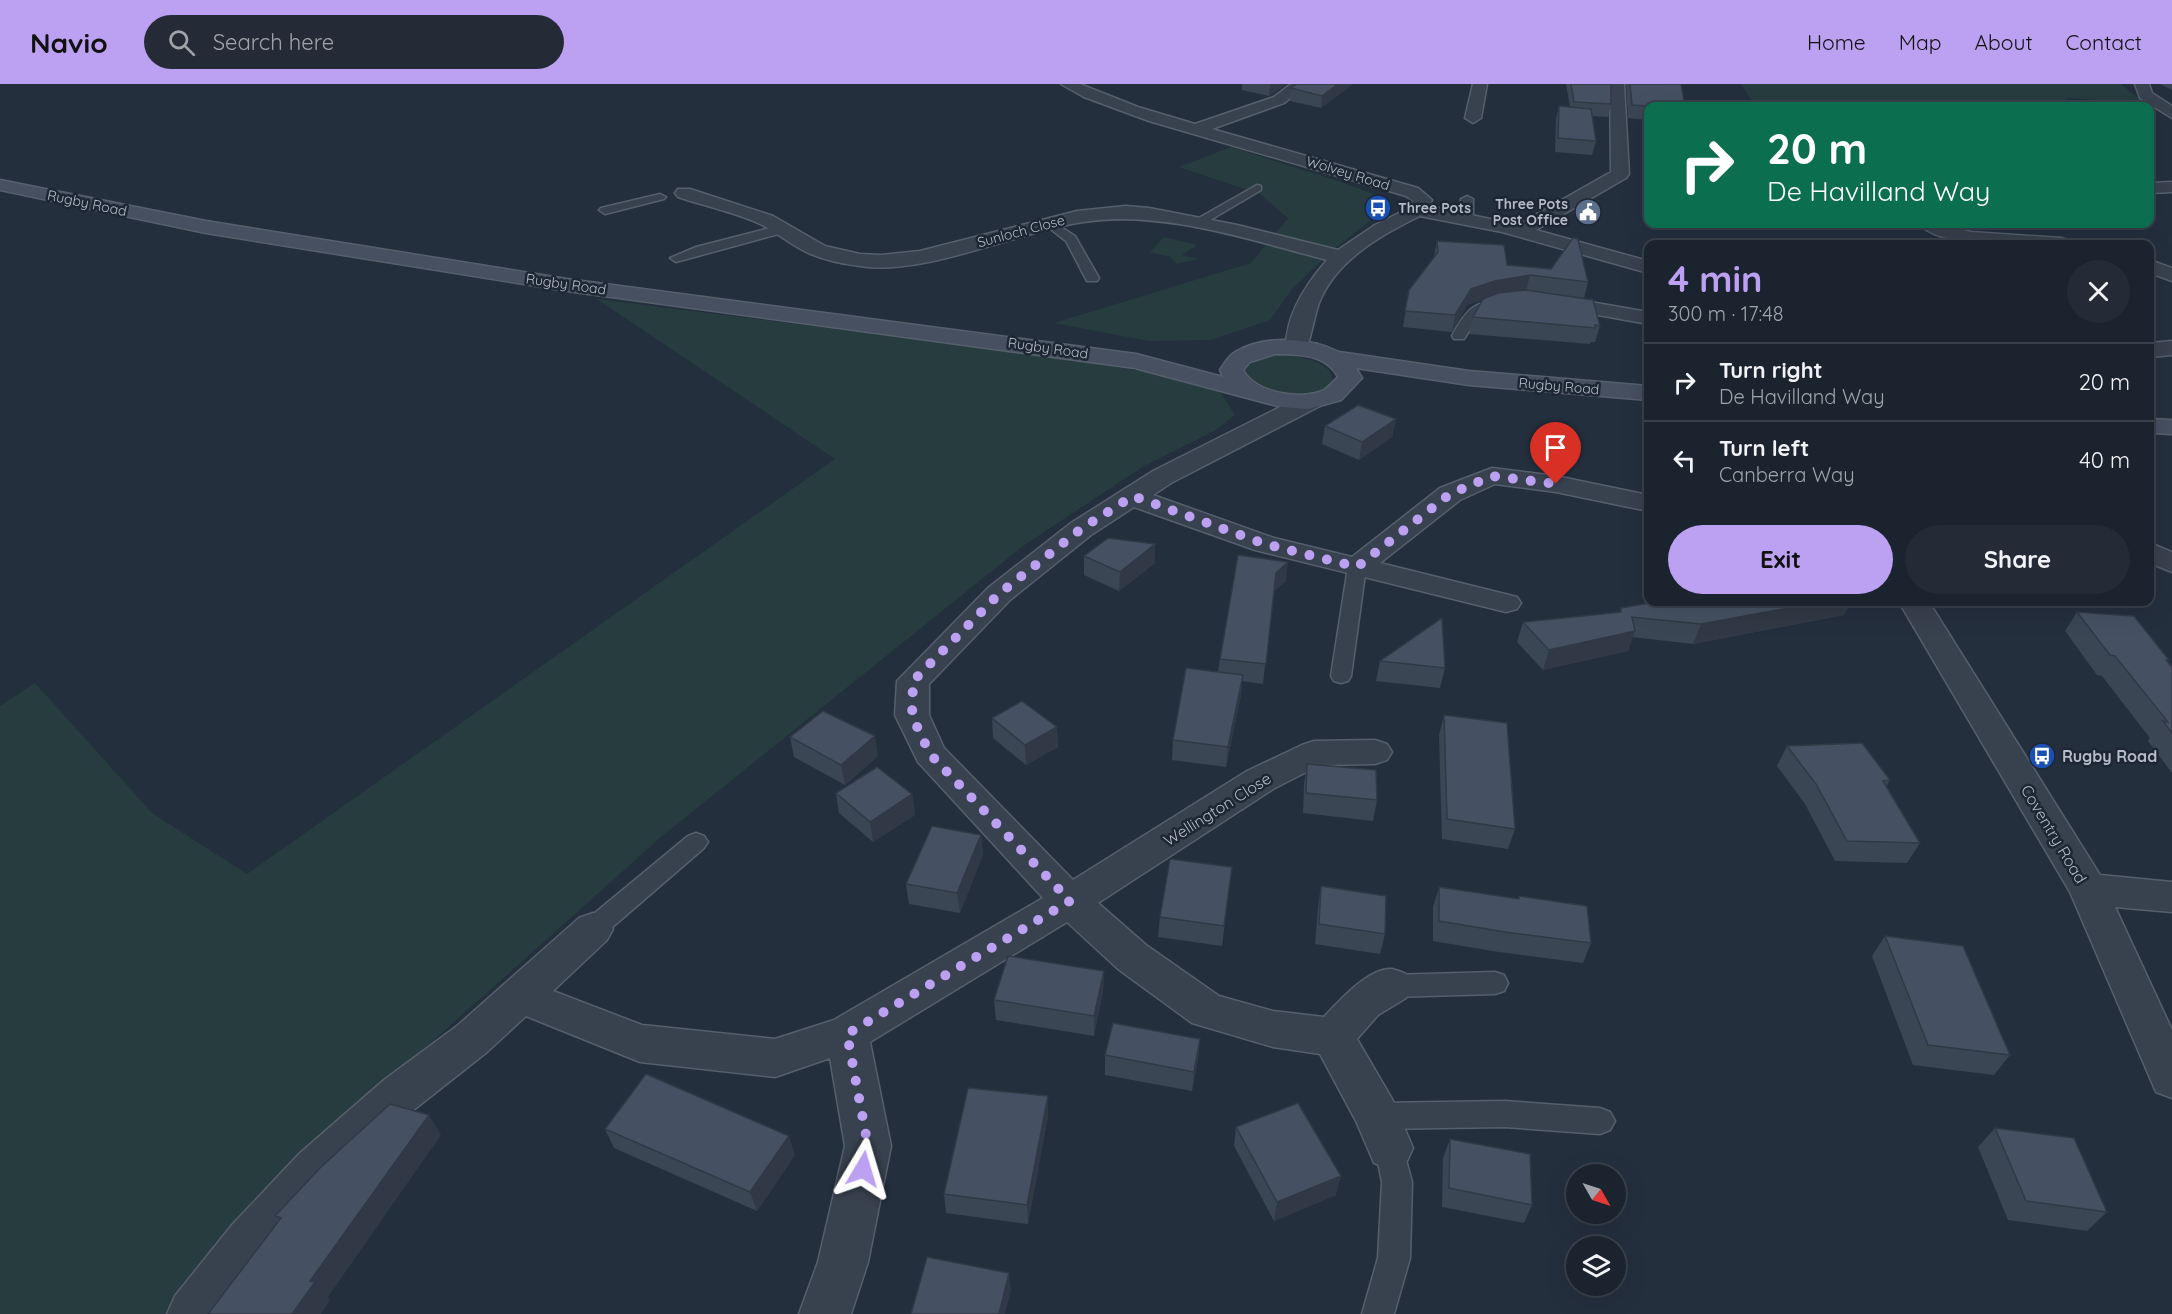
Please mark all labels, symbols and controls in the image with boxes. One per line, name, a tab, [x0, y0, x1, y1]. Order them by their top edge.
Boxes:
search box	[144, 15, 564, 69]
text: Navio	[30, 25, 108, 60]
icon: search	[165, 26, 198, 59]
text: Search here	[213, 28, 334, 56]
text: Home	[1807, 29, 1866, 55]
text: Map	[1899, 29, 1942, 55]
text: About	[1975, 29, 2033, 55]
text: Contact	[2066, 29, 2142, 55]
text: 20 m	[1767, 122, 1867, 175]
icon: right	[1668, 126, 1746, 204]
street label: Wolvey Road	[1304, 152, 1392, 194]
text: De Havilland Way	[1767, 174, 1990, 208]
street label: Rugby Road	[46, 186, 128, 220]
bus stop icon: Three Pots	[1363, 193, 1393, 223]
place label: Three Pots Post Office	[1493, 195, 1568, 229]
public building icon: Three Pots Post Office	[1573, 197, 1603, 227]
place label: Three Pots	[1398, 199, 1471, 217]
street label: Sunloch Close	[975, 211, 1067, 251]
text: 4 min	[1668, 256, 1762, 301]
button: close	[2067, 260, 2130, 323]
street label: Rugby Road	[525, 269, 607, 299]
text: 300 m · 17:48	[1668, 301, 1784, 326]
street label: Rugby Road	[1007, 333, 1089, 363]
text: Turn right	[1719, 356, 1823, 384]
icon: right	[1668, 366, 1701, 399]
text: 20 m	[2079, 368, 2130, 396]
street label: Rugby Road	[1518, 374, 1600, 398]
text: De Havilland Way	[1719, 384, 1885, 409]
pin	[1530, 422, 1581, 484]
icon: arrive	[1539, 431, 1572, 464]
text: Turn left	[1719, 434, 1809, 462]
icon: left	[1668, 444, 1701, 477]
text: 40 m	[2079, 446, 2130, 474]
text: Canberra Way	[1719, 462, 1855, 487]
button: Exit	[1668, 525, 1893, 594]
button: Share	[1905, 525, 2130, 594]
bus stop icon: Rugby Road	[2027, 741, 2057, 771]
place label: Rugby Road	[2062, 746, 2157, 766]
street label: Wellington Close	[1160, 768, 1274, 850]
street label: Coventry Road	[2017, 781, 2091, 887]
position arrow	[831, 1137, 895, 1201]
north arrow	[1566, 1164, 1626, 1224]
map controls	[1566, 1164, 1626, 1296]
button: layers	[1566, 1236, 1626, 1296]

